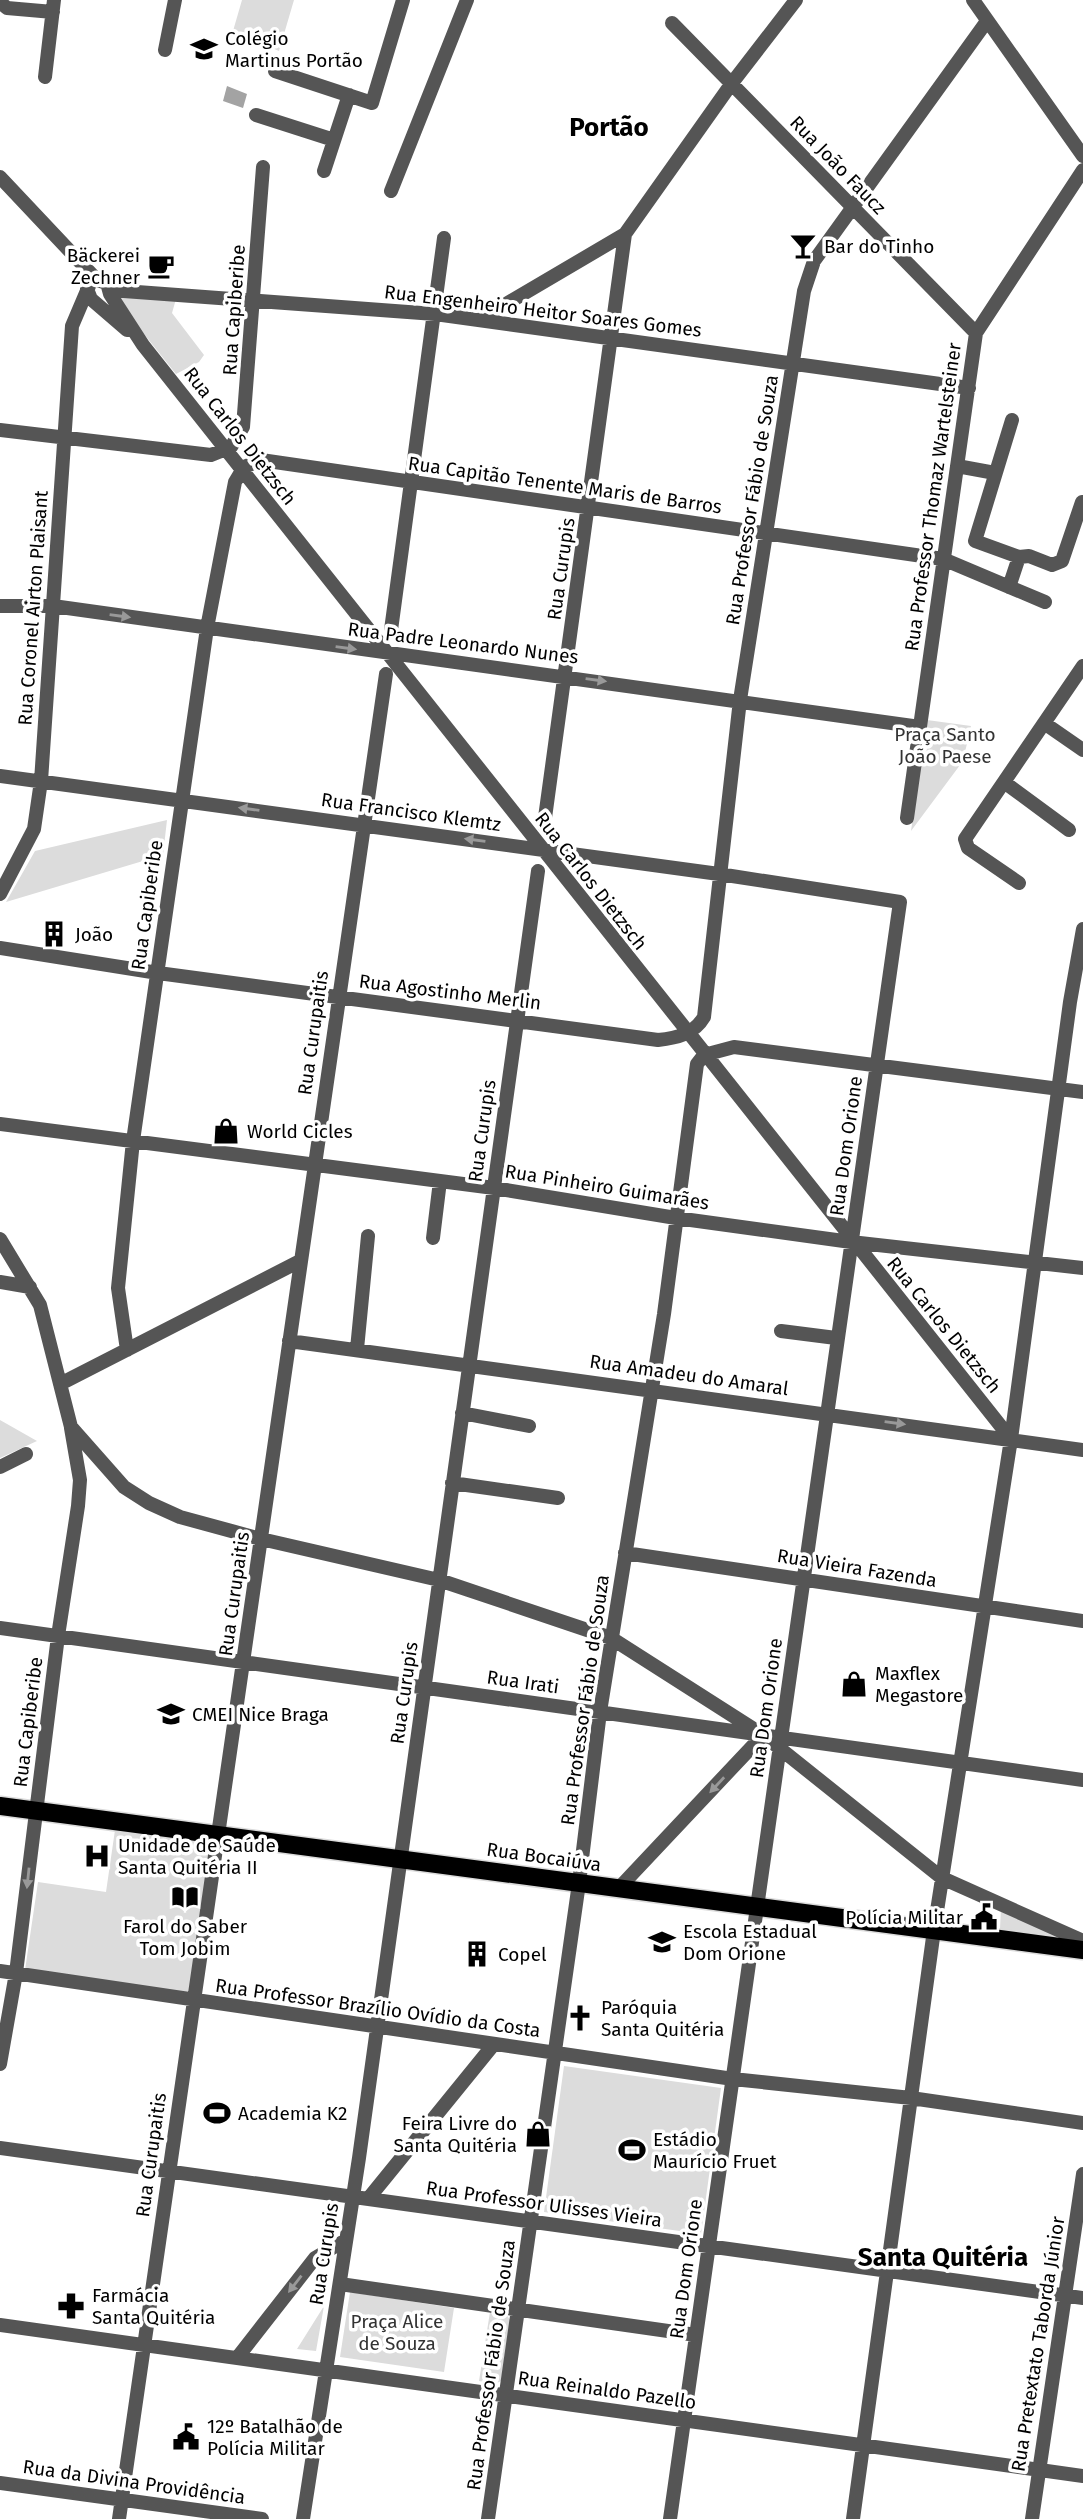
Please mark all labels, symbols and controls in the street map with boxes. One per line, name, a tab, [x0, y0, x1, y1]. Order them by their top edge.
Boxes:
place label: Colégio Martinus Portão	[225, 27, 363, 72]
school or university icon: Colégio Martinus Portão	[189, 34, 219, 64]
street label: Rua João Faucz	[785, 111, 891, 219]
district label: Portão	[569, 112, 649, 143]
bar icon: Bar do Tinho	[788, 231, 818, 261]
place label: Bar do Tinho	[824, 235, 934, 258]
place label: Bäckerei Zechner	[67, 244, 141, 289]
street label: Rua Capiberibe	[218, 244, 250, 376]
cafe icon: Bäckerei Zechner	[146, 251, 176, 281]
street label: Rua Engenheiro Heitor Soares Gomes	[383, 280, 703, 342]
street label: Rua Professor Thomaz Wartelsteiner	[900, 341, 966, 653]
street label: Rua Carlos Dietzsch	[179, 362, 301, 510]
street label: Rua Professor Fábio de Souza	[721, 373, 783, 627]
street label: Rua Capitão Tenente Maris de Barros	[407, 452, 724, 518]
street label: Rua Coronel Airton Plaisant	[13, 490, 53, 726]
street label: Rua Curupis	[542, 516, 580, 622]
one-way arrow	[109, 610, 131, 621]
street label: Rua Padre Leonardo Nunes	[346, 617, 580, 669]
one-way arrow	[335, 643, 357, 654]
one-way arrow	[585, 674, 607, 685]
park label: Praça Santo João Paese	[894, 723, 996, 768]
street label: Rua Francisco Klemtz	[320, 788, 502, 836]
one-way arrow	[238, 803, 260, 814]
street label: Rua Carlos Dietzsch	[530, 807, 652, 955]
one-way arrow	[463, 835, 485, 846]
street label: Rua Capiberibe	[126, 838, 168, 972]
building icon: João	[39, 919, 69, 949]
place label: João	[75, 923, 113, 946]
street label: Rua Curupaitis	[293, 969, 333, 1097]
street label: Rua Agostinho Merlin	[358, 969, 542, 1015]
street label: Rua Dom Orione	[825, 1075, 867, 1217]
street label: Rua Curupis	[463, 1078, 501, 1184]
shop icon: World Cicles	[211, 1116, 241, 1146]
place label: World Cicles	[247, 1120, 353, 1143]
street label: Rua Pinheiro Guimarães	[503, 1159, 711, 1215]
street label: Rua Carlos Dietzsch	[882, 1252, 1006, 1398]
street label: Rua Amadeu do Amaral	[588, 1350, 790, 1400]
one-way arrow	[884, 1418, 906, 1429]
street label: Rua Curupaitis	[214, 1530, 254, 1658]
street label: Rua Vieira Fazenda	[775, 1544, 939, 1592]
street label: Rua Professor Fábio de Souza	[556, 1573, 614, 1827]
street label: Rua Dom Orione	[745, 1637, 787, 1779]
street label: Rua Curupis	[385, 1640, 423, 1746]
street label: Rua Capiberibe	[9, 1655, 47, 1789]
place label: Maxflex Megastore	[875, 1662, 963, 1707]
street label: Rua Irati	[485, 1666, 561, 1698]
shop icon: Maxflex Megastore	[839, 1669, 869, 1699]
school or university icon: CMEI Nice Braga	[156, 1699, 186, 1729]
place label: CMEI Nice Braga	[192, 1703, 329, 1726]
one-way arrow	[709, 1776, 725, 1793]
place label: Unidade de Saúde Santa Quitéria II	[118, 1834, 276, 1879]
street label: Rua Bocaiúva	[485, 1838, 603, 1876]
hospital icon: Unidade de Saúde Santa Quitéria II	[82, 1841, 112, 1871]
one-way arrow	[22, 1867, 33, 1889]
library icon: Farol do Saber Tom Jobim	[170, 1882, 200, 1912]
public building icon: Polícia Militar	[969, 1902, 999, 1932]
place label: Polícia Militar	[845, 1906, 964, 1929]
place label: Farol do Saber Tom Jobim	[123, 1915, 248, 1960]
place label: Escola Estadual Dom Orione	[683, 1920, 817, 1965]
school or university icon: Escola Estadual Dom Orione	[647, 1927, 677, 1957]
building icon: Copel	[462, 1939, 492, 1969]
place label: Copel	[498, 1943, 547, 1966]
street label: Rua Professor Brazílio Ovídio da Costa	[214, 1974, 542, 2042]
place label: Paróquia Santa Quitéria	[601, 1996, 724, 2041]
church icon: Paróquia Santa Quitéria	[565, 2003, 595, 2033]
street label: Rua Curupaitis	[131, 2091, 171, 2219]
sports icon: Academia K2	[202, 2098, 232, 2128]
place label: Academia K2	[238, 2102, 347, 2125]
place label: Feira Livre do Santa Quitéria	[394, 2112, 517, 2157]
shop icon: Feira Livre do Santa Quitéria	[523, 2119, 553, 2149]
place label: Estádio Maurício Fruet	[653, 2128, 777, 2173]
sports icon: Estádio Maurício Fruet	[617, 2135, 647, 2165]
street label: Rua Professor Ulisses Vieira	[425, 2176, 663, 2232]
street label: Rua Dom Orione	[665, 2198, 707, 2340]
street label: Rua Curupis	[305, 2201, 343, 2307]
street label: Rua Pretextato Taborda Júnior	[1006, 2214, 1070, 2473]
street label: Rua Professor Fábio de Souza	[462, 2238, 520, 2492]
district label: Santa Quitéria	[858, 2242, 1028, 2273]
one-way arrow	[288, 2274, 303, 2292]
place label: Farmácia Santa Quitéria	[92, 2284, 215, 2329]
pharmacy icon: Farmácia Santa Quitéria	[56, 2291, 86, 2321]
park label: Praça Alice de Souza	[351, 2310, 443, 2355]
street label: Rua Reinaldo Pazello	[516, 2366, 698, 2414]
place label: 12º Batalhão de Polícia Militar	[207, 2415, 343, 2460]
public building icon: 12º Batalhão de Polícia Militar	[171, 2422, 201, 2452]
street label: Rua da Divina Providência	[21, 2455, 247, 2509]

